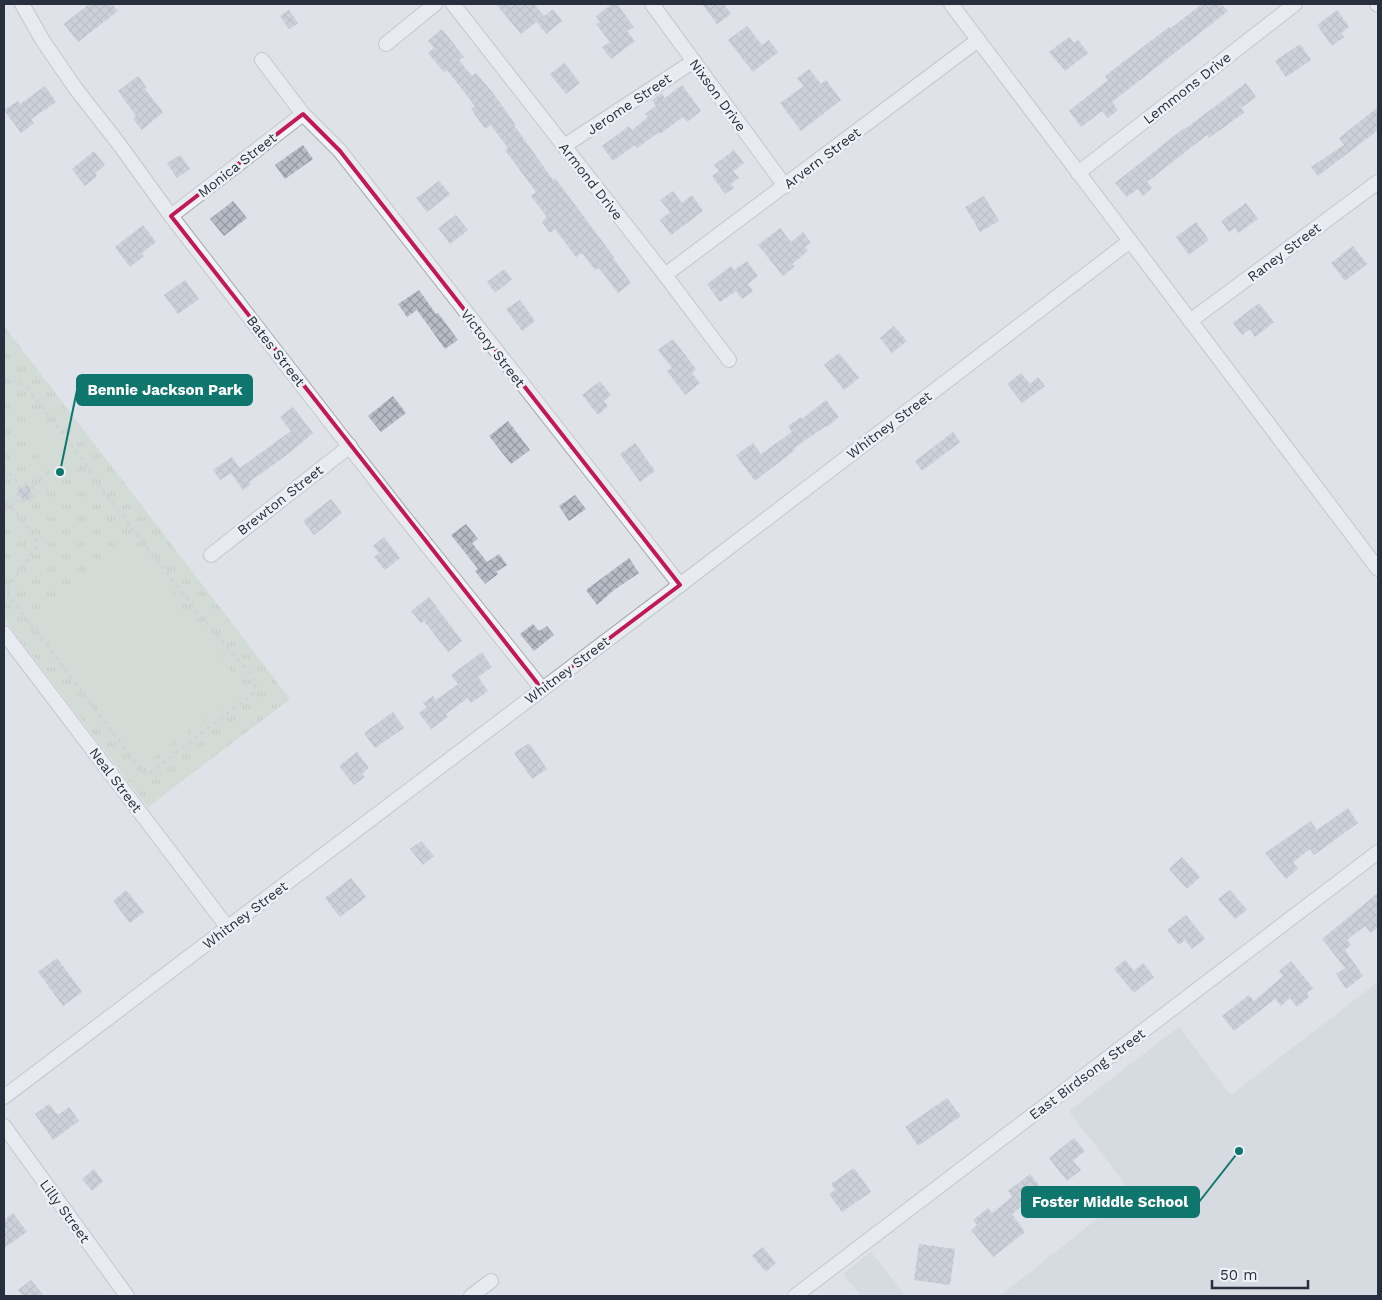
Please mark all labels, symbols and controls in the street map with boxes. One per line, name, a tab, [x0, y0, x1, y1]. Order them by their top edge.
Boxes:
street label: Lemmons Drive	[1140, 49, 1234, 127]
street label: Nixson Drive	[686, 56, 750, 134]
street label: Jerome Street	[584, 70, 674, 138]
street label: Arvern Street	[781, 124, 863, 192]
street label: Monica Street	[195, 129, 279, 201]
street label: Armond Drive	[556, 139, 626, 223]
street label: Raney Street	[1244, 219, 1324, 285]
street label: Victory Street	[458, 306, 528, 390]
street label: Bates Street	[244, 313, 309, 390]
callout: Bennie Jackson Park	[77, 375, 252, 405]
text: Bennie Jackson Park	[87, 381, 243, 399]
street label: Whitney Street	[843, 388, 935, 462]
street label: Brewton Street	[234, 462, 326, 538]
street label: Whitney Street	[521, 633, 613, 707]
street label: Neal Street	[86, 744, 146, 816]
street label: Whitney Street	[199, 878, 291, 952]
street label: East Birdsong Street	[1026, 1025, 1148, 1123]
street label: Lilly Street	[37, 1176, 93, 1246]
callout: Foster Middle School	[1022, 1187, 1199, 1217]
text: Foster Middle School	[1032, 1193, 1188, 1211]
scale bar	[1212, 1258, 1308, 1290]
text: 50 m	[1220, 1266, 1257, 1284]

